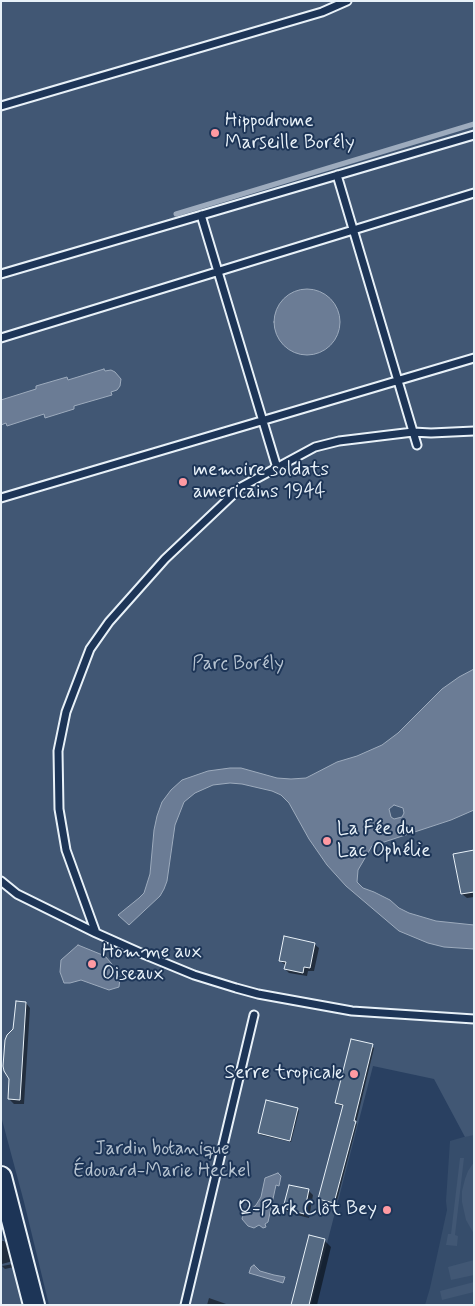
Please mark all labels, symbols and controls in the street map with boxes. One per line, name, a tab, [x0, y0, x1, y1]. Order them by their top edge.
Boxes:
place label: Hippodrome Marseille Borély	[225, 111, 355, 155]
marker: Hippodrome Marseille Borély	[209, 127, 221, 139]
place label: memoire soldats americains 1944	[193, 460, 329, 504]
marker: memoire soldats americains 1944	[177, 476, 189, 488]
park label: Parc Borély	[192, 654, 284, 676]
place label: La Fée du Lac Ophélie	[337, 819, 431, 863]
marker: La Fée du Lac Ophélie	[321, 835, 333, 847]
place label: Homme aux Oiseaux	[102, 942, 202, 986]
marker: Homme aux Oiseaux	[86, 958, 98, 970]
place label: Serre tropicale	[225, 1063, 344, 1085]
marker: Serre tropicale	[348, 1068, 360, 1080]
park label: Jardin botanique Édouard-Marie Heckel	[73, 1139, 251, 1183]
place label: Q-Park Clôt Bey	[238, 1199, 377, 1221]
marker: Q-Park Clôt Bey	[381, 1204, 393, 1216]

